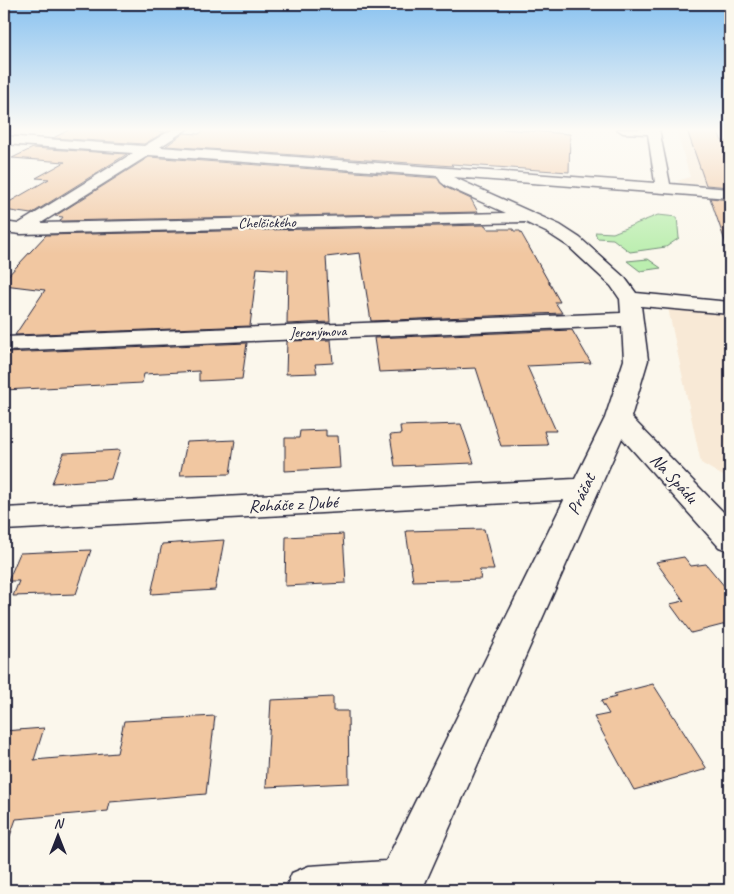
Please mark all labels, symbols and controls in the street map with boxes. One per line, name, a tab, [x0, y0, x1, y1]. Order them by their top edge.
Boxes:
street label: Chelčického	[238, 213, 297, 233]
street label: Jeronýmova	[288, 321, 348, 343]
street label: Na Spádu	[646, 449, 703, 508]
street label: Práčat	[562, 468, 601, 518]
street label: Roháče z Dubé	[248, 491, 341, 517]
north arrow	[32, 812, 82, 862]
text: N	[54, 815, 65, 832]

